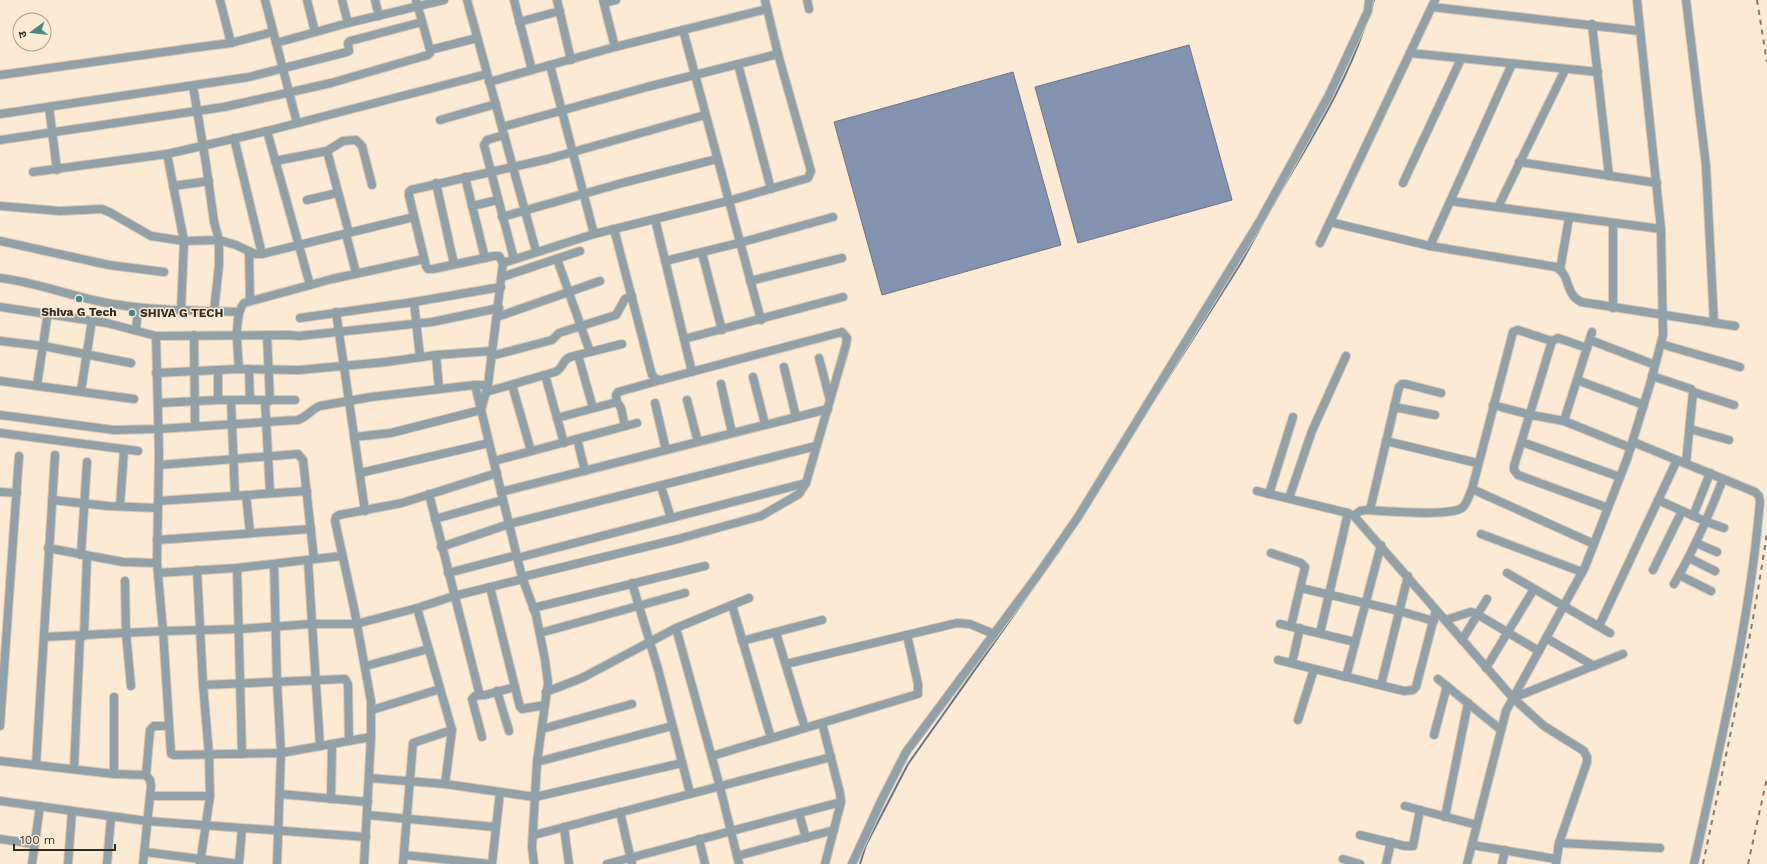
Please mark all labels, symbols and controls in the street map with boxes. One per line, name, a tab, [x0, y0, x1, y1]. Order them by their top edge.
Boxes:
north arrow	[12, 12, 52, 52]
text: उ	[16, 29, 30, 39]
marker: Shiva G Tech	[74, 294, 84, 304]
place label: Shiva G Tech	[41, 305, 117, 319]
place label: SHIVA G TECH	[140, 306, 223, 320]
marker: SHIVA G TECH	[127, 308, 137, 318]
scale bar	[14, 826, 115, 852]
text: 100 m	[20, 833, 55, 847]

